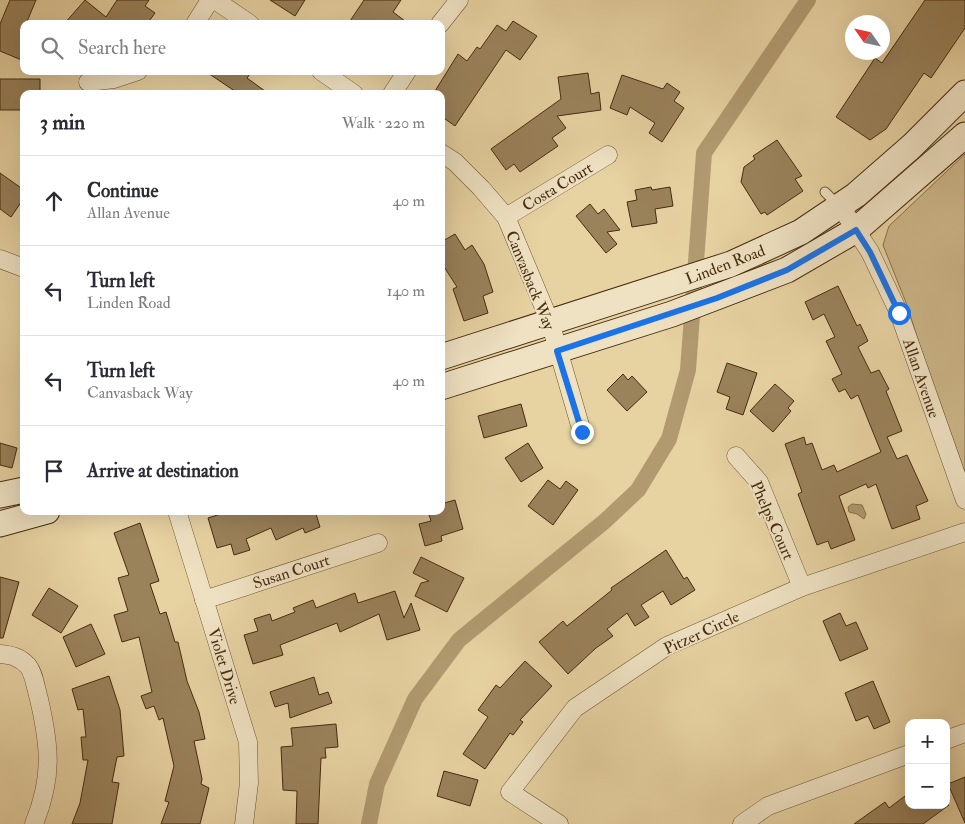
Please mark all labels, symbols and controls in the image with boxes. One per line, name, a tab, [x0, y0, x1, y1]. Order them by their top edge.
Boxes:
north arrow	[845, 15, 890, 60]
search box	[20, 20, 445, 75]
icon: search	[38, 34, 66, 62]
text: Search here	[78, 36, 166, 60]
text: 3 min	[40, 109, 85, 136]
text: Walk · 220 m	[342, 113, 425, 133]
street label: Costa Court	[519, 158, 596, 216]
text: Continue	[87, 179, 158, 203]
icon: ahead	[40, 187, 68, 215]
text: 40 m	[392, 191, 425, 211]
text: Allan Avenue	[87, 203, 170, 223]
street label: Canvasback Way	[501, 228, 559, 334]
street label: Linden Road	[683, 241, 768, 289]
text: Turn left	[87, 269, 155, 293]
icon: left	[40, 277, 68, 305]
text: 140 m	[387, 281, 425, 301]
text: Linden Road	[87, 293, 171, 313]
route start	[888, 302, 911, 325]
street label: Allan Avenue	[898, 335, 944, 421]
text: Turn left	[87, 359, 155, 383]
icon: left	[40, 367, 68, 395]
text: 40 m	[392, 371, 425, 391]
text: Canvasback Way	[87, 383, 192, 403]
route end	[571, 421, 594, 444]
icon: arrive	[40, 457, 68, 485]
text: Arrive at destination	[87, 459, 239, 483]
street label: Phelps Court	[745, 478, 798, 563]
street label: Susan Court	[250, 550, 332, 594]
street label: Pitzer Circle	[660, 607, 743, 659]
street label: Violet Drive	[203, 626, 245, 707]
map controls	[905, 719, 950, 809]
button: +	[905, 719, 950, 764]
button: −	[905, 764, 950, 809]

